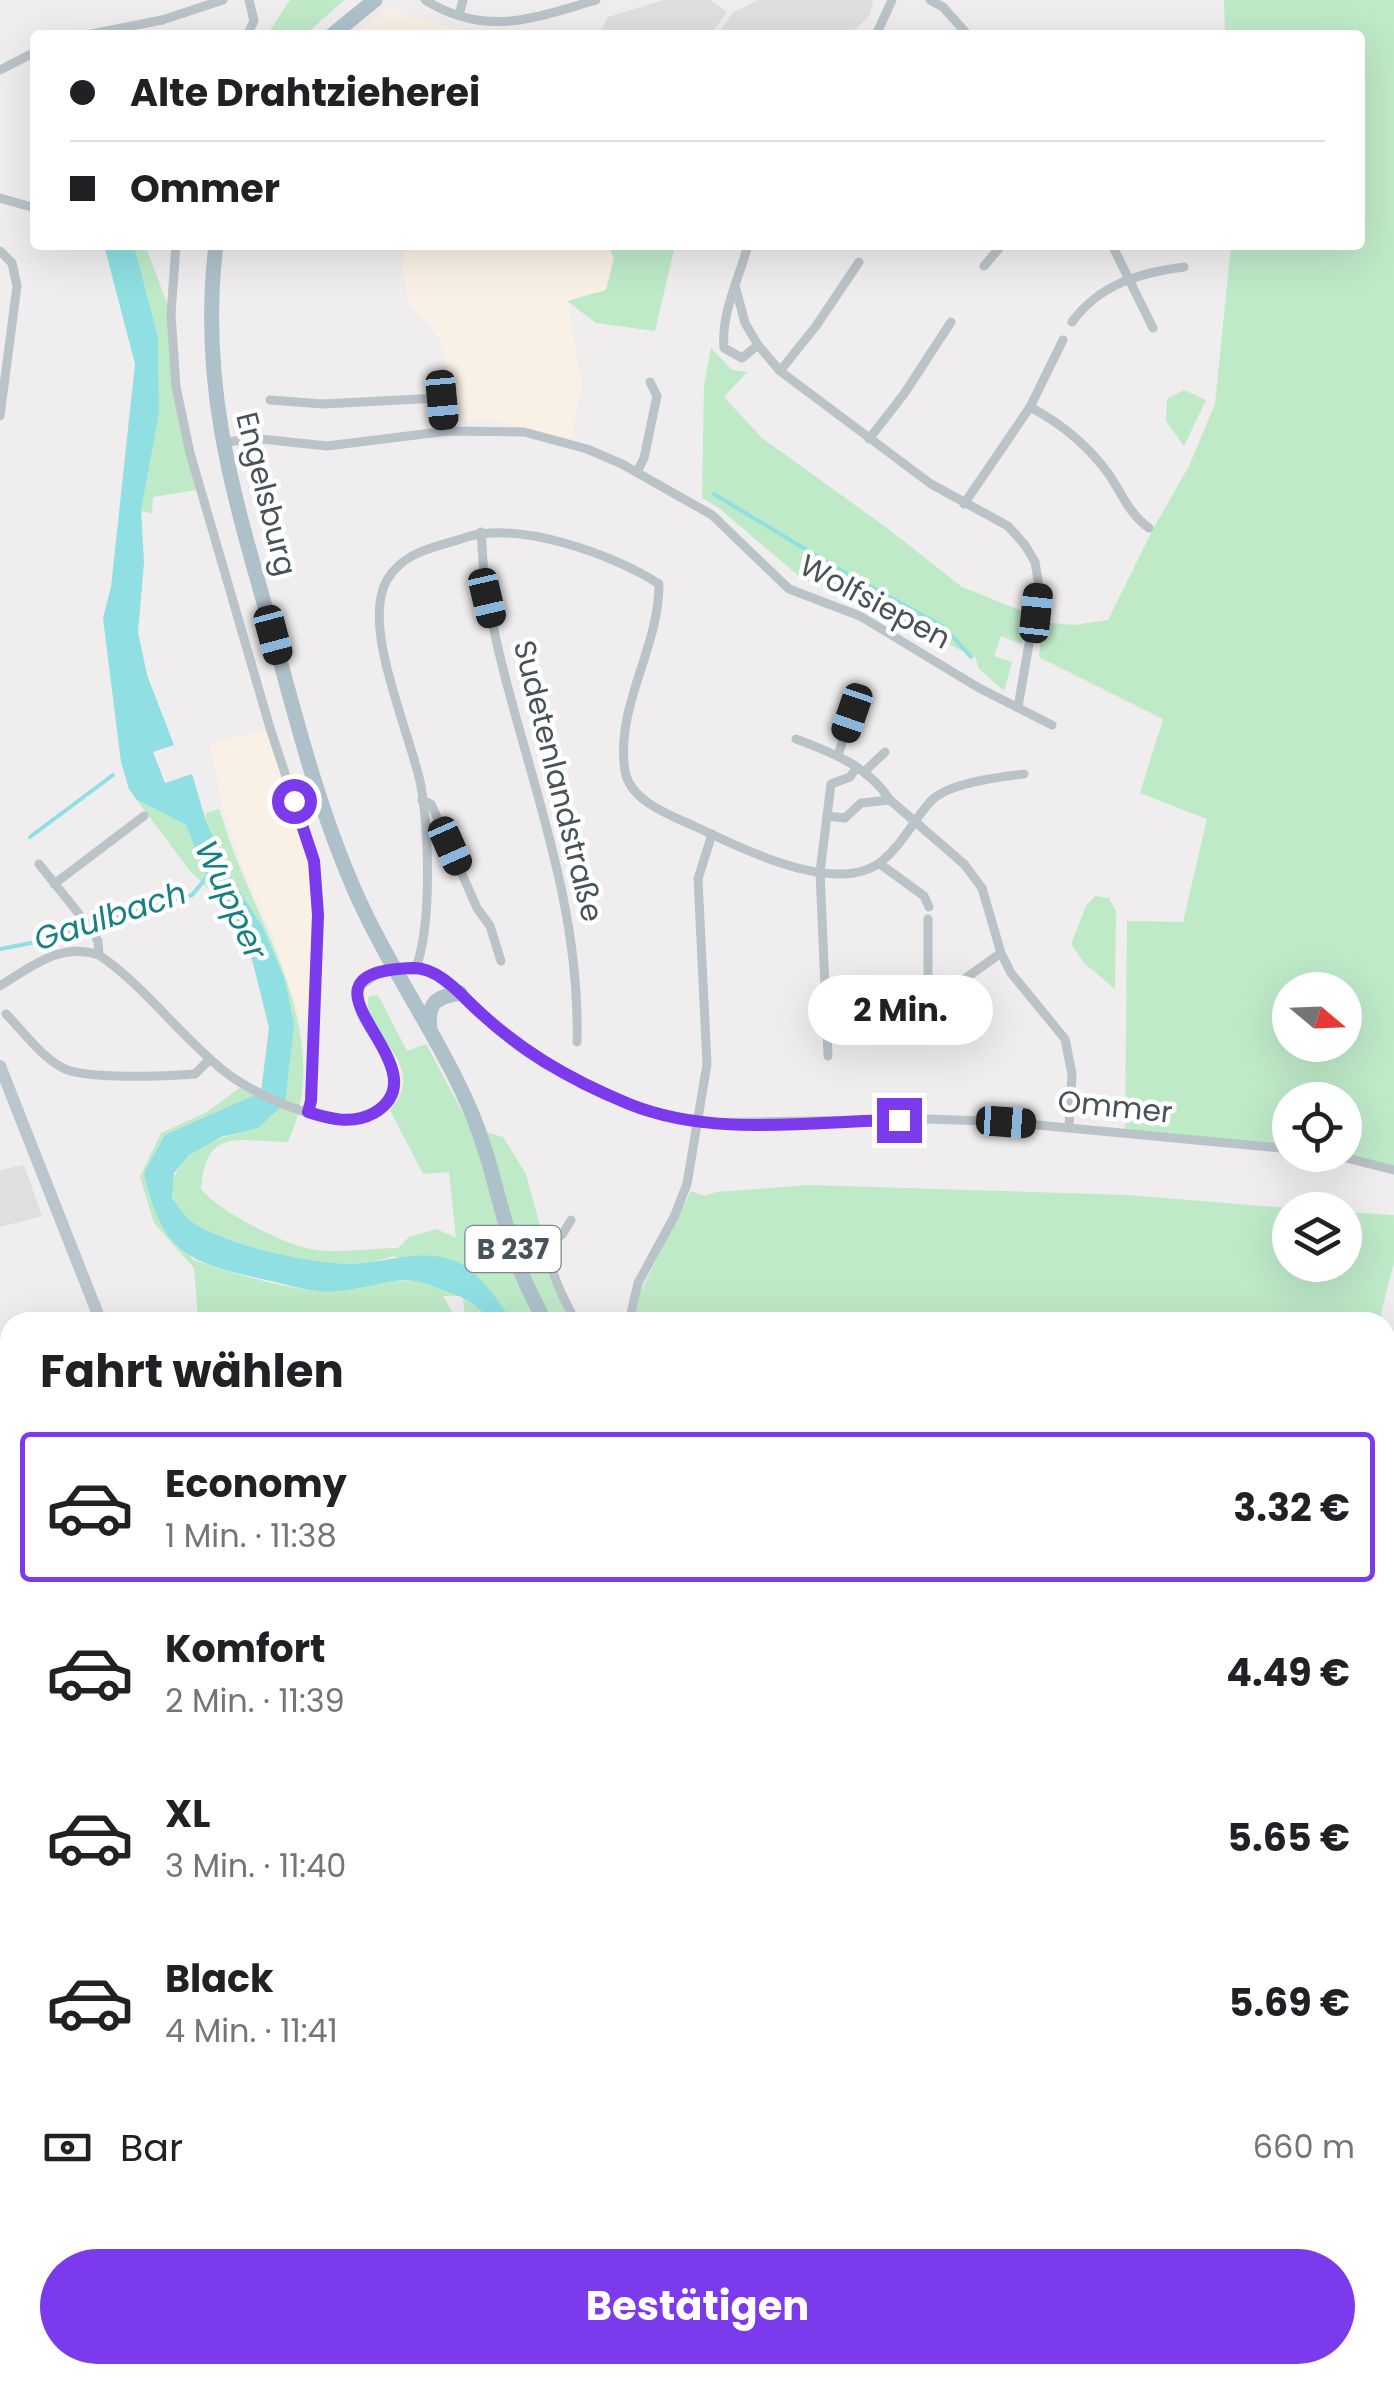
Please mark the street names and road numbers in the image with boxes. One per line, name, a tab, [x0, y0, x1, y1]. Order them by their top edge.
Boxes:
street label: Engelsburg	[225, 407, 308, 580]
street label: Wolfsiepen	[792, 544, 958, 659]
street label: Sudetenlandstraße	[503, 636, 614, 926]
street label: Ommer	[1056, 1079, 1175, 1134]
road number: B 237	[466, 1226, 560, 1272]

